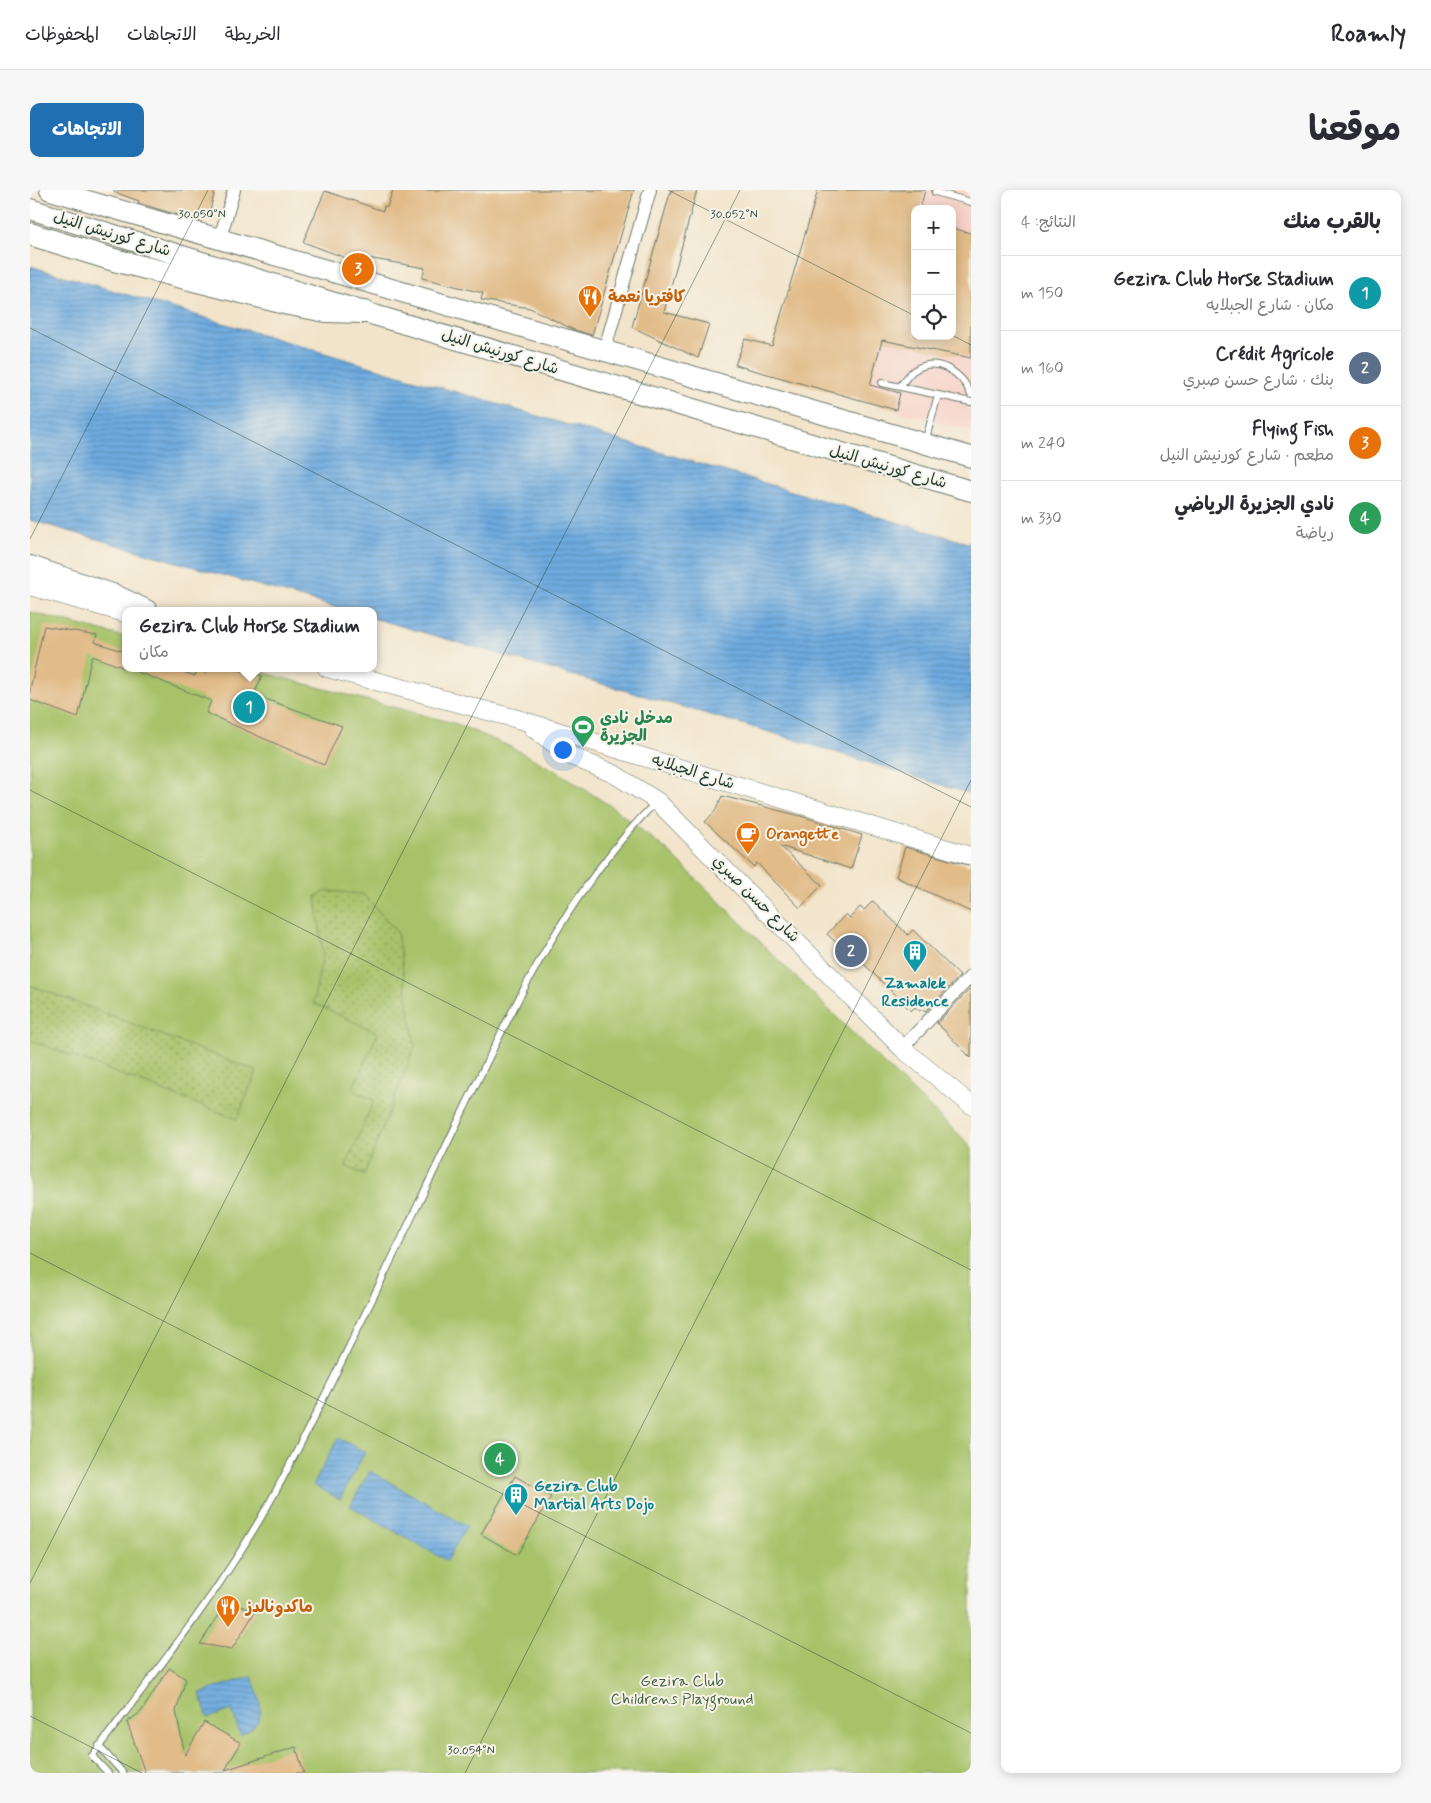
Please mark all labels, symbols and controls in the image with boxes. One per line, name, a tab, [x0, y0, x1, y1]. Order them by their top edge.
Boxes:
text: Roamly	[1331, 19, 1406, 50]
text: المحفوظات	[25, 23, 99, 47]
text: الاتجاهات	[127, 23, 197, 47]
text: الخريطة	[225, 23, 281, 47]
button: الاتجاهات	[30, 103, 144, 157]
text: موقعنا	[1308, 107, 1401, 153]
map controls	[911, 205, 956, 340]
button: +	[911, 205, 956, 250]
street label: شارع كورنيش النيل	[51, 206, 173, 262]
text: 30.050°N	[178, 207, 226, 223]
text: 30.052°N	[710, 207, 758, 223]
text: بالقرب منك	[1283, 208, 1381, 236]
text: النتائج: 4	[1021, 212, 1076, 233]
pin: 3	[342, 250, 374, 288]
button: −	[911, 250, 956, 295]
text: Gezira Club Horse Stadium	[1113, 267, 1334, 292]
text: 150 m	[1021, 283, 1063, 304]
text: 1	[1361, 283, 1369, 304]
restaurant icon: كافتريا نعمة	[577, 284, 603, 318]
place label: كافتريا نعمة	[608, 287, 685, 308]
button: locate	[911, 295, 956, 340]
text: مكان · شارع الجبلايه	[1206, 295, 1334, 316]
street label: شارع كورنيش النيل	[439, 324, 561, 380]
text: Crédit Agricole	[1216, 342, 1334, 367]
text: 160 m	[1021, 358, 1064, 379]
text: 2	[1361, 358, 1369, 379]
text: بنك · شارع حسن صبري	[1183, 370, 1334, 391]
text: Flying Fish	[1252, 417, 1334, 442]
text: 240 m	[1021, 433, 1065, 454]
text: 3	[1361, 433, 1369, 454]
street label: شارع كورنيش النيل	[827, 440, 949, 494]
text: مطعم · شارع كورنيش النيل	[1160, 445, 1334, 466]
text: نادي الجزيرة الرياضي	[1175, 492, 1334, 517]
text: 330 m	[1021, 508, 1062, 529]
text: 4	[1360, 508, 1370, 529]
text: رياضة	[1296, 523, 1334, 544]
popup	[122, 607, 377, 672]
text: Gezira Club Horse Stadium	[139, 614, 360, 639]
text: مكان	[139, 642, 169, 663]
pin: 1	[233, 688, 265, 726]
place label: مدخل نادى الجزيرة	[600, 708, 673, 747]
sports icon: مدخل نادى الجزيرة	[570, 714, 596, 748]
your location	[550, 737, 576, 763]
street label: شارع الجبلايه	[649, 749, 737, 795]
cafe icon: Orangette	[735, 821, 761, 855]
place label: Orangette	[766, 824, 839, 847]
street label: شارع حسن صبري	[708, 851, 804, 947]
pin: 2	[835, 932, 867, 970]
building icon: Zamalek Residence	[902, 939, 928, 973]
place label: Zamalek Residence	[881, 973, 949, 1012]
pin: 4	[484, 1440, 516, 1478]
place label: Gezira Club Martial Arts Dojo	[534, 1476, 654, 1515]
building icon: Gezira Club Martial Arts Dojo	[503, 1482, 529, 1516]
restaurant icon: ماكدونالدز	[215, 1594, 241, 1628]
place label: ماكدونالدز	[244, 1597, 313, 1618]
park label: Gezira Club Childrens Playground	[610, 1671, 754, 1711]
text: 30.054°N	[447, 1743, 495, 1759]

